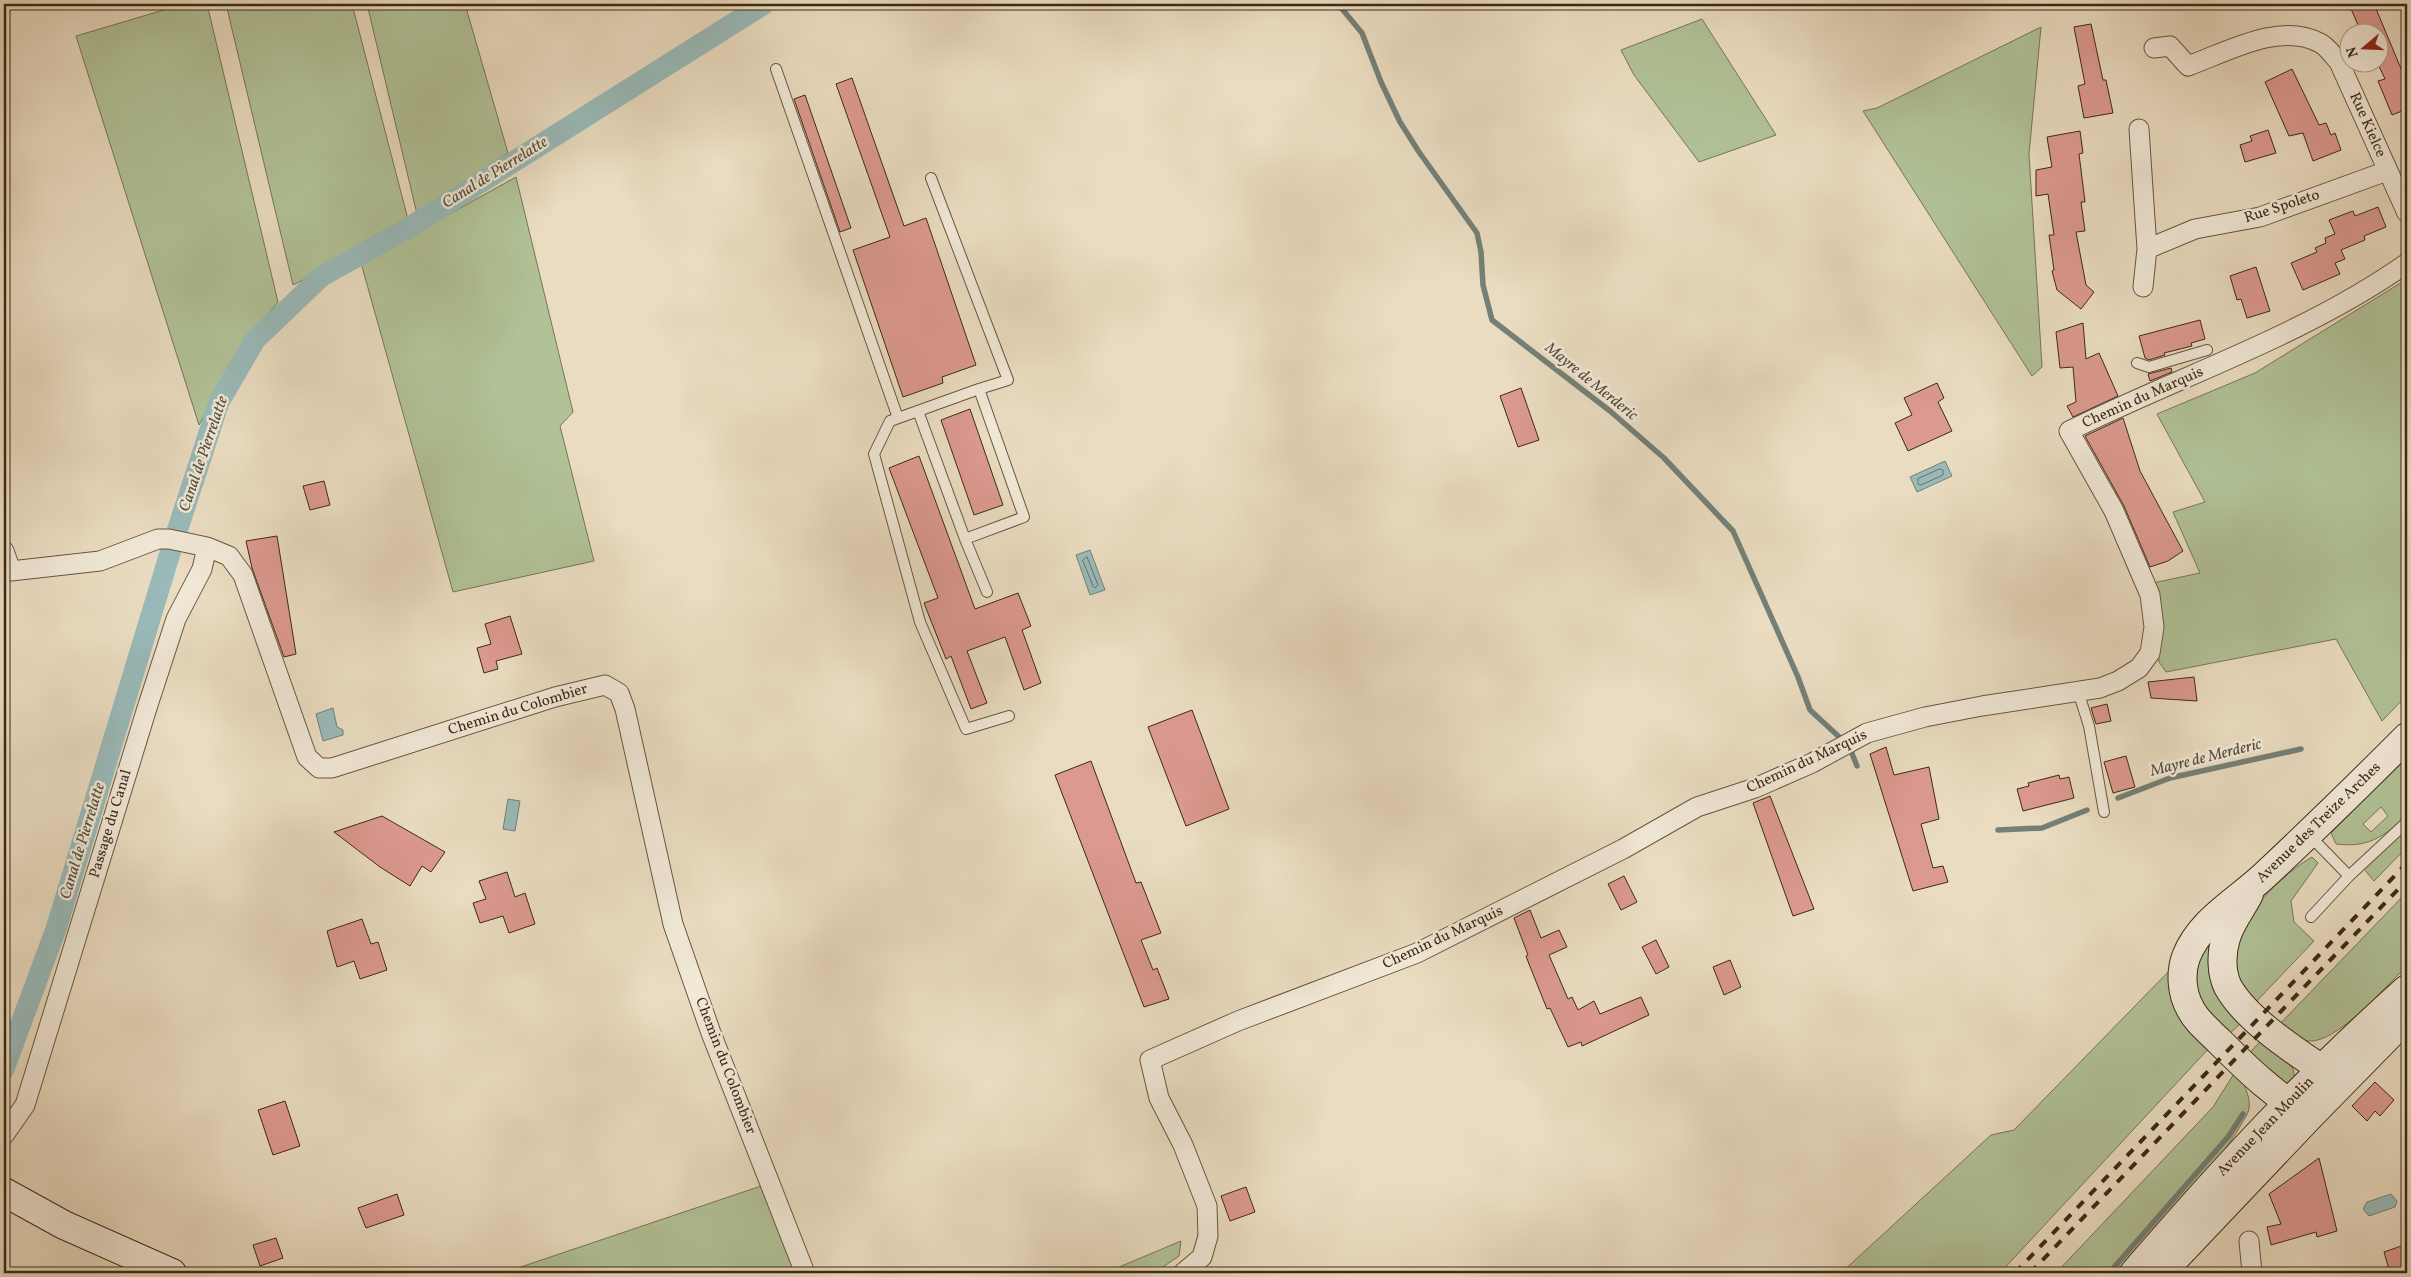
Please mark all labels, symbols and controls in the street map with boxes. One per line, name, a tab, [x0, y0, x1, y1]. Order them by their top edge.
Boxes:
north arrow	[2338, 22, 2388, 72]
text: N	[2342, 44, 2364, 60]
street label: Rue Kielce	[2343, 89, 2391, 161]
water label: Canal de Pierrelatte	[438, 132, 552, 214]
street label: Rue Spoleto	[2242, 185, 2322, 229]
water label: Mayre de Merderic	[1539, 337, 1642, 426]
street label: Chemin du Marquis	[2079, 362, 2207, 434]
water label: Canal de Pierrelatte	[174, 393, 234, 515]
street label: Chemin du Colombier	[446, 679, 590, 741]
street label: Chemin du Marquis	[1743, 725, 1871, 799]
water label: Mayre de Merderic	[2147, 734, 2264, 783]
street label: Avenue des Treize Arches	[2252, 758, 2386, 888]
street label: Passage du Canal	[85, 767, 137, 881]
water label: Canal de Pierrelatte	[55, 780, 111, 902]
street label: Chemin du Marquis	[1379, 901, 1507, 975]
street label: Chemin du Colombier	[689, 995, 761, 1137]
street label: Avenue Jean Moulin	[2213, 1072, 2319, 1182]

